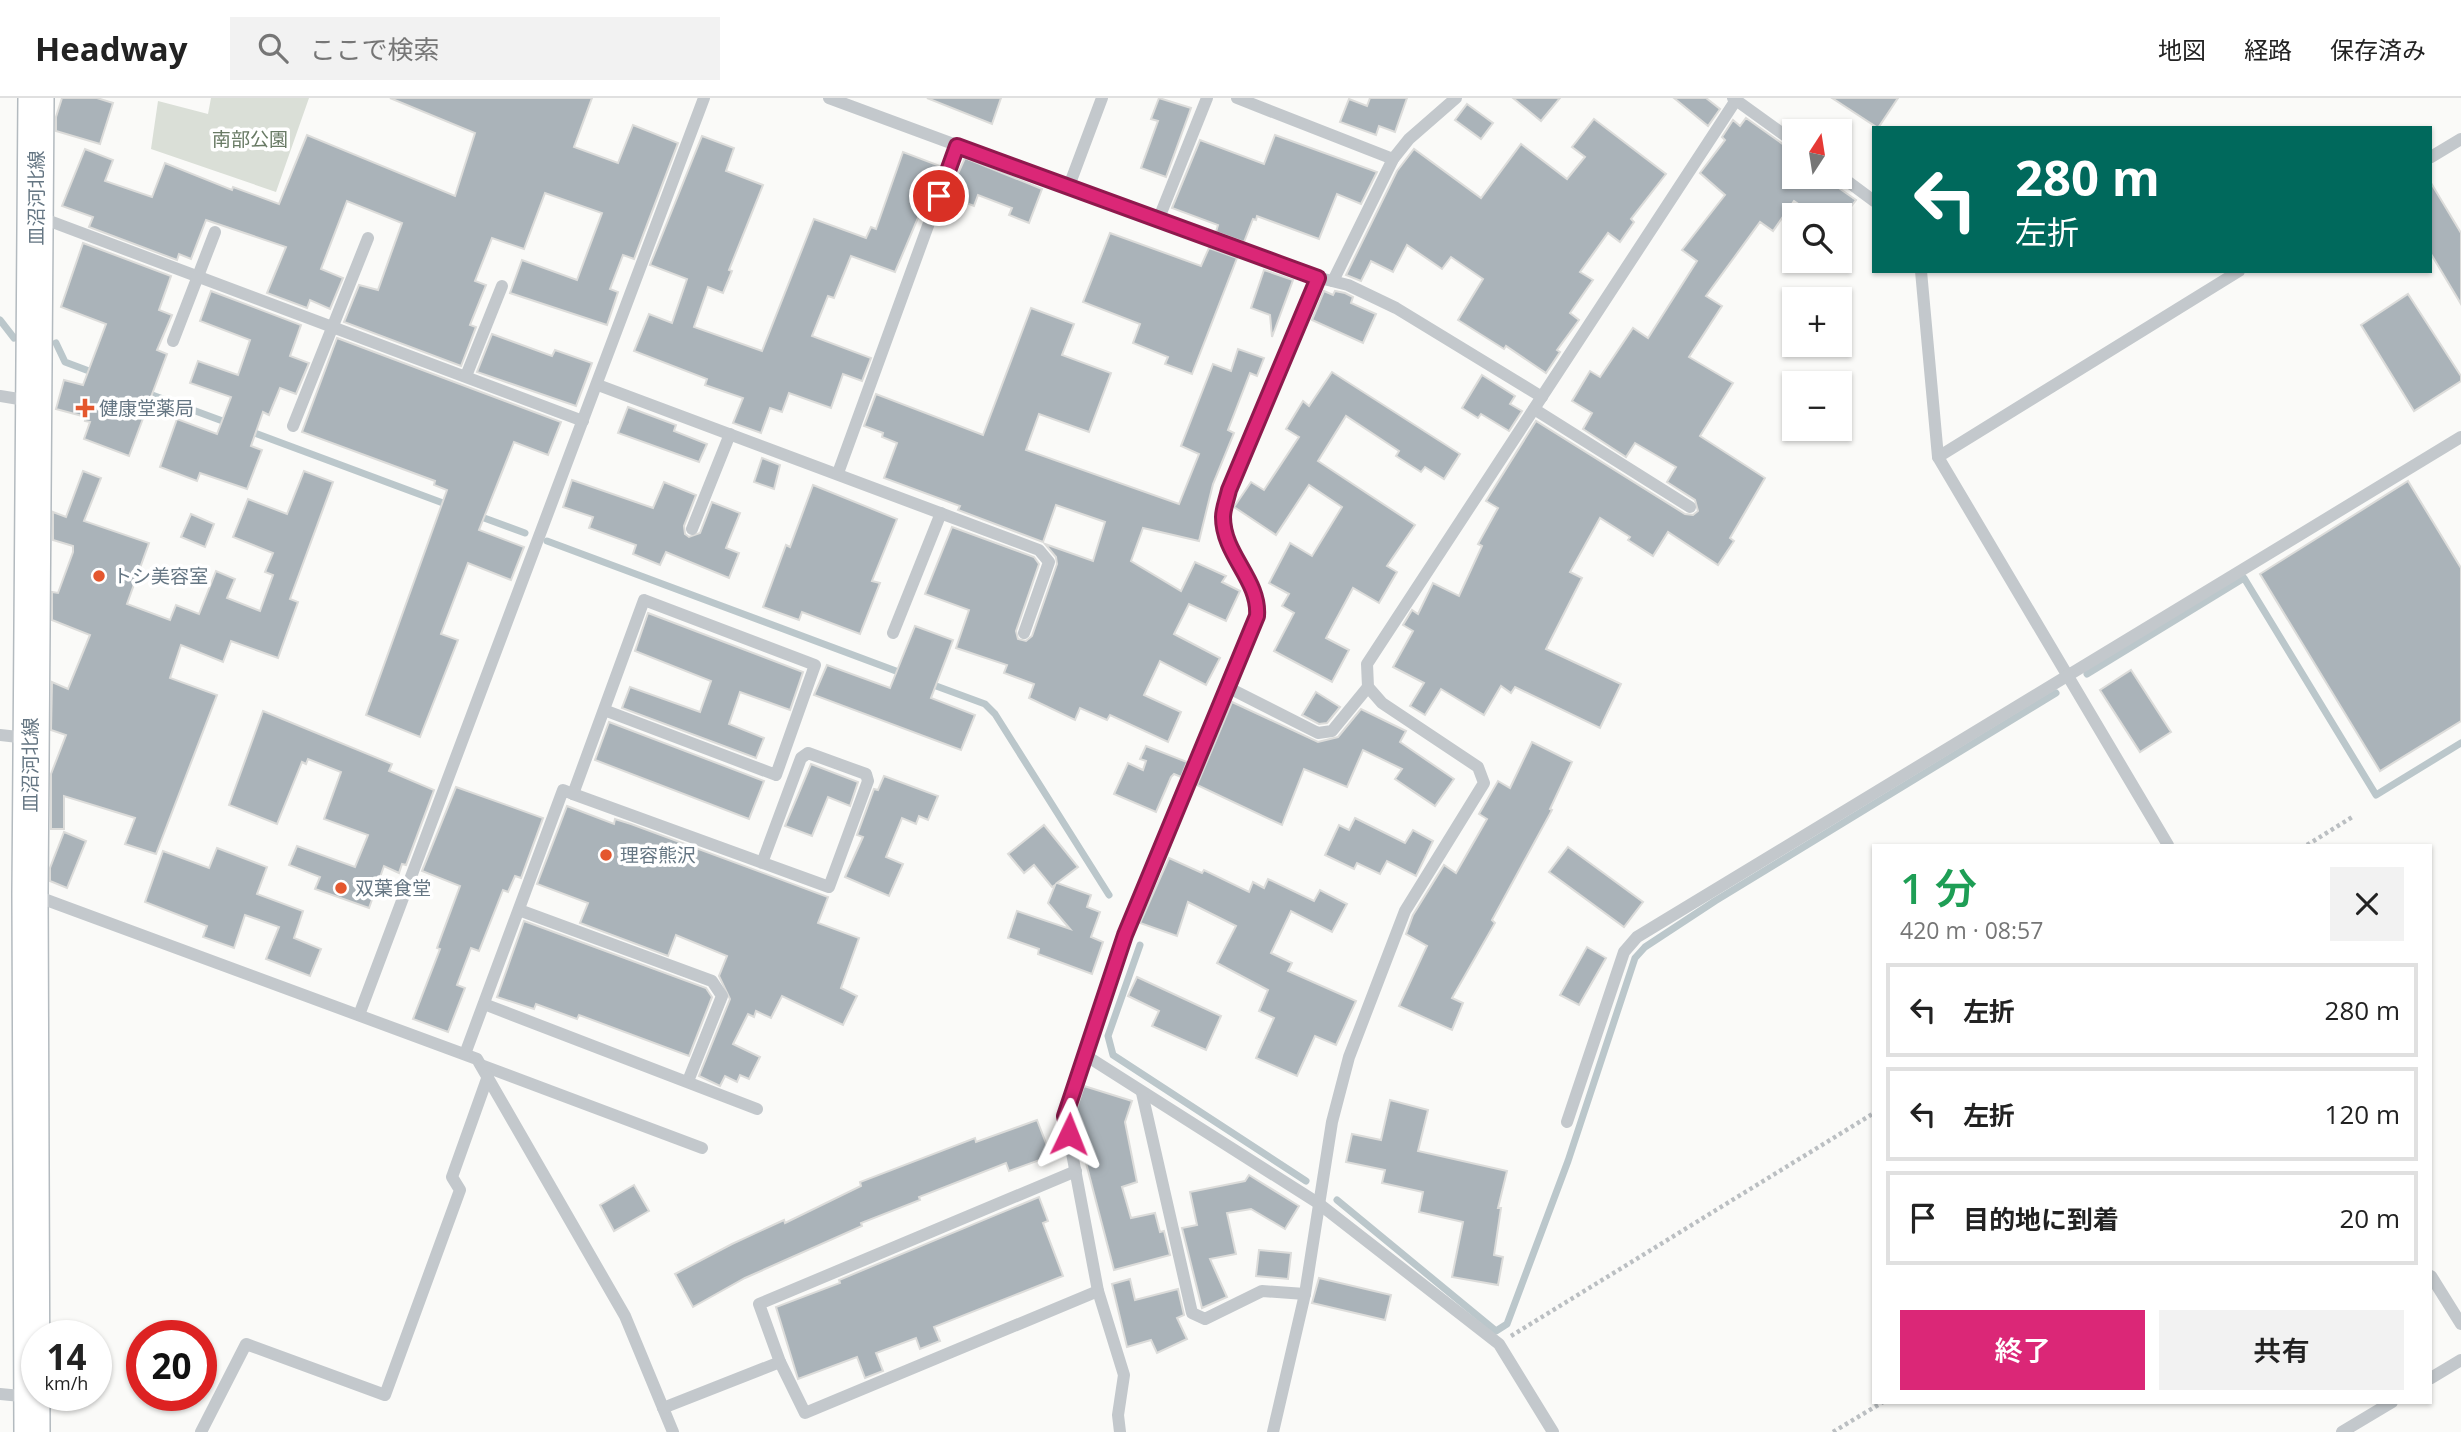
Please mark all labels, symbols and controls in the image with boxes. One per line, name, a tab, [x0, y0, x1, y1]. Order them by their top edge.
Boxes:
search box	[230, 17, 720, 80]
text: Headway	[35, 26, 188, 71]
icon: search	[254, 29, 292, 67]
text: ここで検索	[310, 31, 440, 67]
text: 地図	[2158, 33, 2206, 66]
text: 経路	[2244, 33, 2292, 66]
text: 保存済み	[2330, 33, 2426, 66]
north arrow	[1782, 119, 1852, 189]
map controls	[1782, 119, 1852, 441]
park label: 南部公園	[212, 126, 288, 152]
text: 280 m	[2015, 144, 2160, 210]
street label: 皿沼河北線	[23, 150, 49, 246]
icon: left	[1900, 154, 1991, 245]
pin	[909, 166, 969, 226]
icon: arrive	[920, 177, 958, 215]
button: search	[1782, 203, 1852, 273]
text: 左折	[2015, 210, 2079, 253]
button: +	[1782, 287, 1852, 357]
button: −	[1782, 371, 1852, 441]
place label: 健康堂薬局	[99, 395, 194, 421]
marker: 健康堂薬局	[77, 400, 93, 416]
place label: トシ美容室	[113, 563, 208, 589]
marker: トシ美容室	[91, 568, 107, 584]
street label: 皿沼河北線	[17, 717, 43, 813]
place label: 理容熊沢	[620, 842, 696, 868]
marker: 理容熊沢	[598, 847, 614, 863]
text: 1 分	[1900, 859, 1977, 916]
button: close	[2330, 867, 2404, 941]
place label: 双葉食堂	[355, 875, 431, 901]
marker: 双葉食堂	[333, 880, 349, 896]
text: 420 m · 08:57	[1900, 914, 2043, 946]
icon: left	[1904, 991, 1942, 1029]
text: 280 m	[2325, 992, 2400, 1028]
text: 左折	[1963, 993, 2015, 1029]
icon: left	[1904, 1095, 1942, 1133]
text: 120 m	[2325, 1096, 2400, 1132]
position arrow	[1032, 1097, 1106, 1171]
text: 左折	[1963, 1097, 2015, 1133]
icon: arrive	[1904, 1199, 1942, 1237]
text: 20 m	[2339, 1200, 2400, 1236]
text: 目的地に到着	[1963, 1201, 2119, 1237]
button: 終了	[1900, 1310, 2145, 1390]
button: 共有	[2159, 1310, 2404, 1390]
speed limit sign: 20	[126, 1320, 217, 1411]
text: 14	[46, 1333, 87, 1380]
text: km/h	[45, 1371, 88, 1395]

